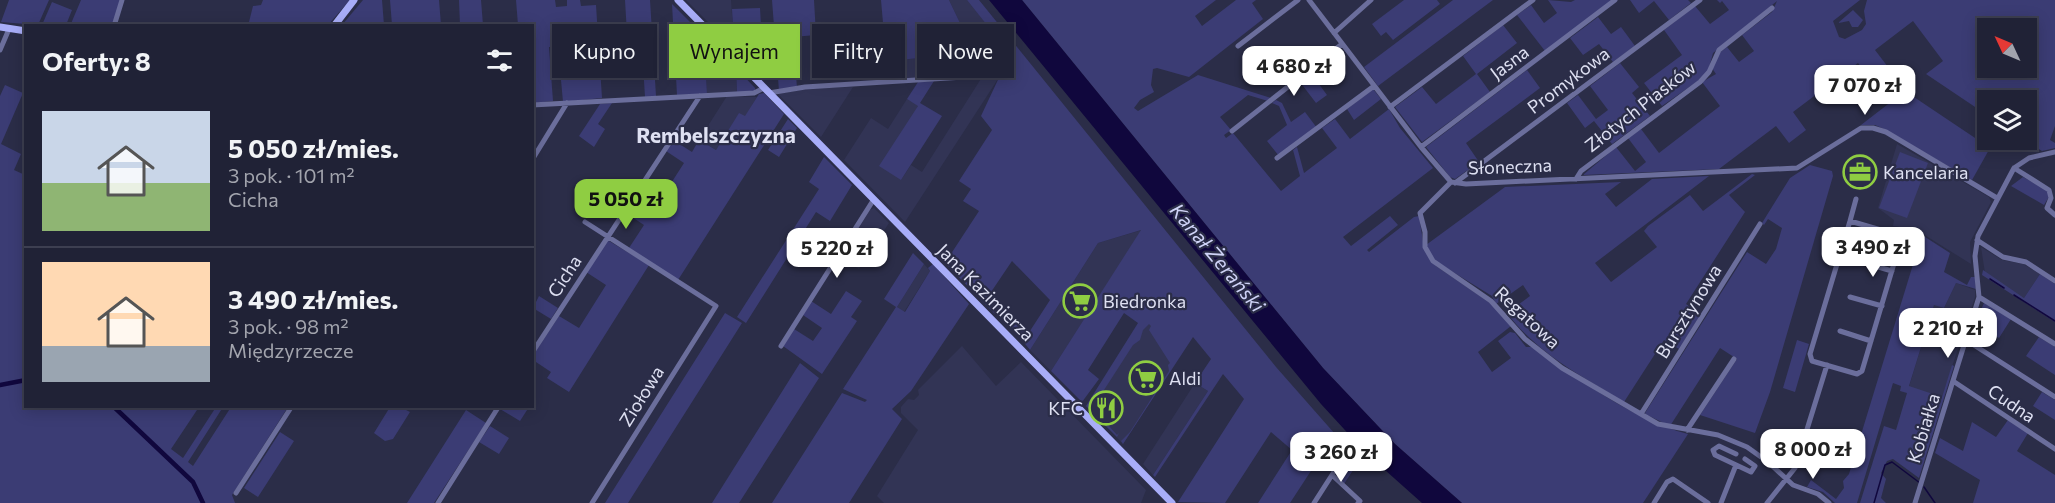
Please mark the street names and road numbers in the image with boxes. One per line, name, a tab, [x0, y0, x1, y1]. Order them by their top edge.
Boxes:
street label: Jasna	[1485, 40, 1533, 84]
street label: Promykowa	[1523, 42, 1613, 118]
street label: Złotych Piasków	[1580, 56, 1700, 156]
street label: Słoneczna	[1468, 154, 1552, 178]
street label: Jana Kazimierza	[933, 239, 1039, 345]
street label: Cicha	[542, 251, 586, 301]
street label: Bursztynowa	[1650, 260, 1726, 362]
street label: Regatowa	[1491, 281, 1565, 353]
street label: Ziołowa	[614, 362, 668, 430]
street label: Cudna	[1984, 379, 2040, 427]
street label: Kobiałka	[1902, 391, 1944, 465]

